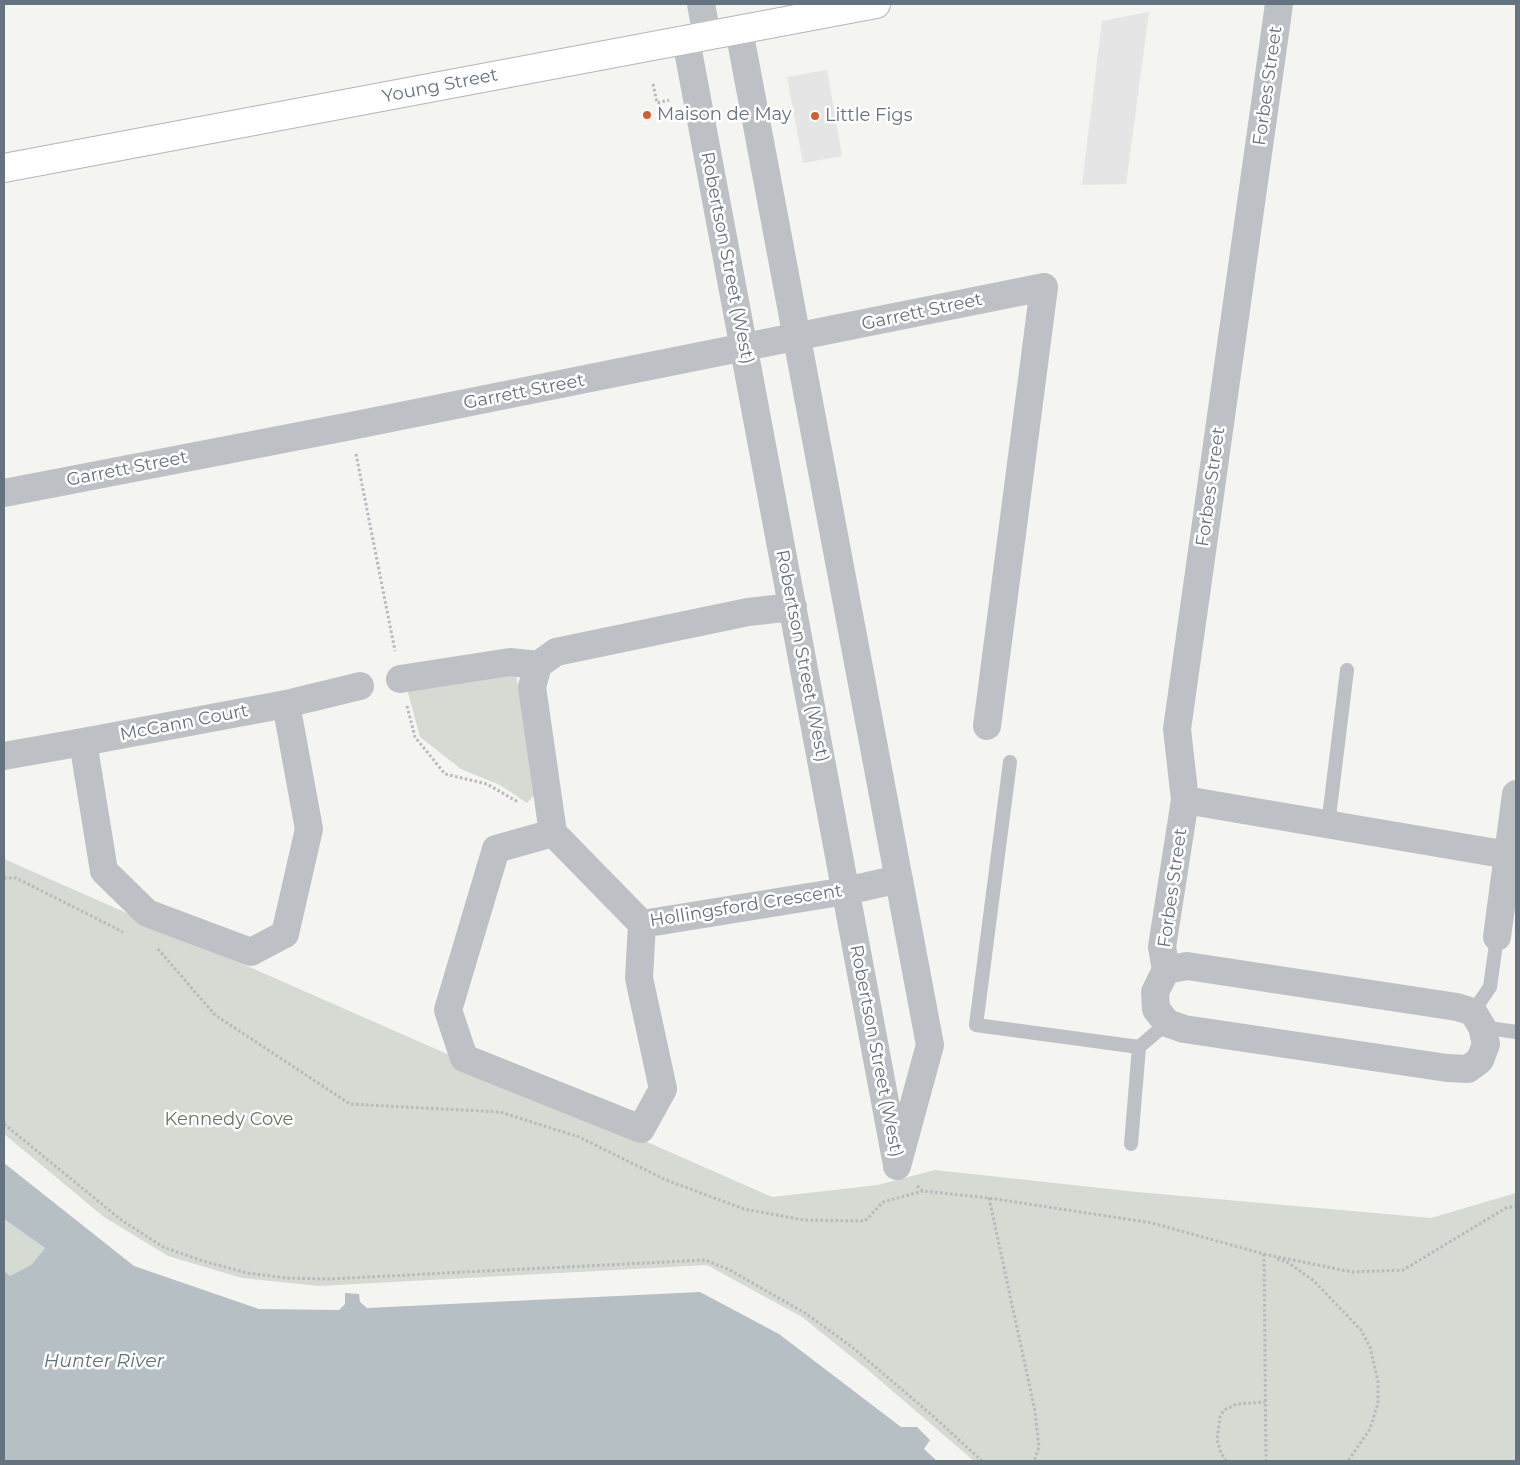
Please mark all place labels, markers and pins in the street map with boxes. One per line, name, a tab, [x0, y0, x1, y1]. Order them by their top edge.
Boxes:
place label: Maison de May	[657, 104, 792, 126]
place label: Little Figs	[825, 105, 912, 127]
marker: Maison de May	[641, 109, 653, 121]
marker: Little Figs	[809, 110, 821, 122]

